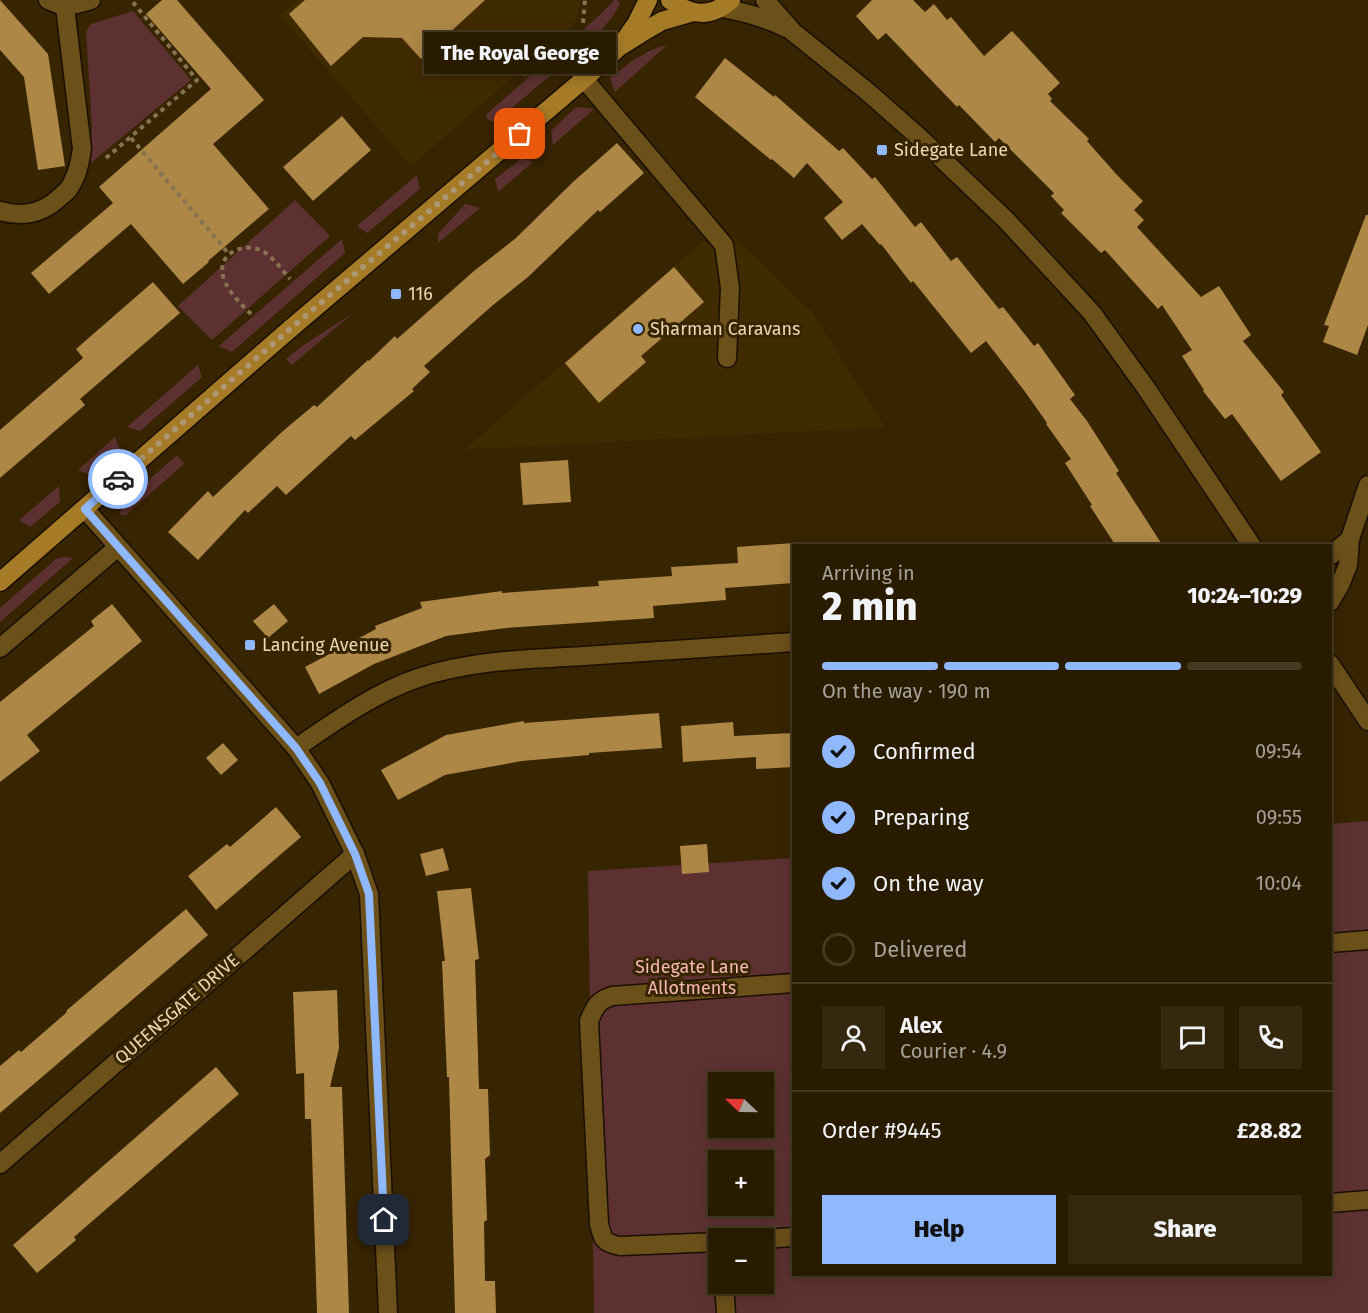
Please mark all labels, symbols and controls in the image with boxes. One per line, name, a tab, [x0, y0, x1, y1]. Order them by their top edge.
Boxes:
callout: The Royal George	[424, 32, 616, 74]
text: The Royal George	[441, 41, 599, 65]
pin	[494, 108, 545, 159]
icon: bag	[503, 117, 536, 150]
place label: Sidegate Lane	[894, 139, 1008, 161]
marker: Sidegate Lane	[875, 143, 889, 157]
place label: 116	[408, 283, 433, 305]
marker: 116	[389, 287, 403, 301]
place label: Sharman Caravans	[650, 318, 800, 340]
marker: Sharman Caravans	[631, 322, 645, 336]
courier	[88, 449, 148, 509]
icon: car	[102, 463, 135, 496]
text: Arriving in	[822, 561, 915, 585]
text: 10:24–10:29	[1187, 582, 1302, 609]
text: 2 min	[822, 584, 918, 630]
place label: Lancing Avenue	[262, 634, 389, 656]
marker: Lancing Avenue	[243, 638, 257, 652]
text: On the way · 190 m	[822, 679, 991, 703]
icon: check	[822, 735, 855, 768]
text: Confirmed	[873, 738, 976, 765]
text: 09:54	[1255, 739, 1302, 763]
icon: check	[822, 801, 855, 834]
text: Preparing	[873, 804, 969, 831]
text: 09:55	[1256, 805, 1302, 829]
icon: check	[822, 867, 855, 900]
text: On the way	[873, 870, 984, 897]
text: 10:04	[1256, 871, 1302, 895]
text: Delivered	[873, 936, 968, 963]
street label: QUEENSGATE DRIVE	[110, 949, 244, 1069]
park label: Sidegate Lane Allotments	[635, 956, 749, 999]
button: person	[822, 1006, 885, 1069]
button: chat	[1161, 1006, 1224, 1069]
button: phone	[1239, 1006, 1302, 1069]
text: Alex	[900, 1012, 943, 1039]
text: Courier · 4.9	[900, 1039, 1007, 1063]
north arrow	[708, 1072, 774, 1138]
map controls	[708, 1072, 774, 1294]
text: Order #9445	[822, 1117, 941, 1144]
text: £28.82	[1237, 1117, 1302, 1144]
button: +	[708, 1150, 774, 1216]
pin	[358, 1194, 409, 1245]
button: Help	[822, 1195, 1056, 1264]
button: Share	[1068, 1195, 1302, 1264]
icon: home	[367, 1203, 400, 1236]
button: −	[708, 1228, 774, 1294]

